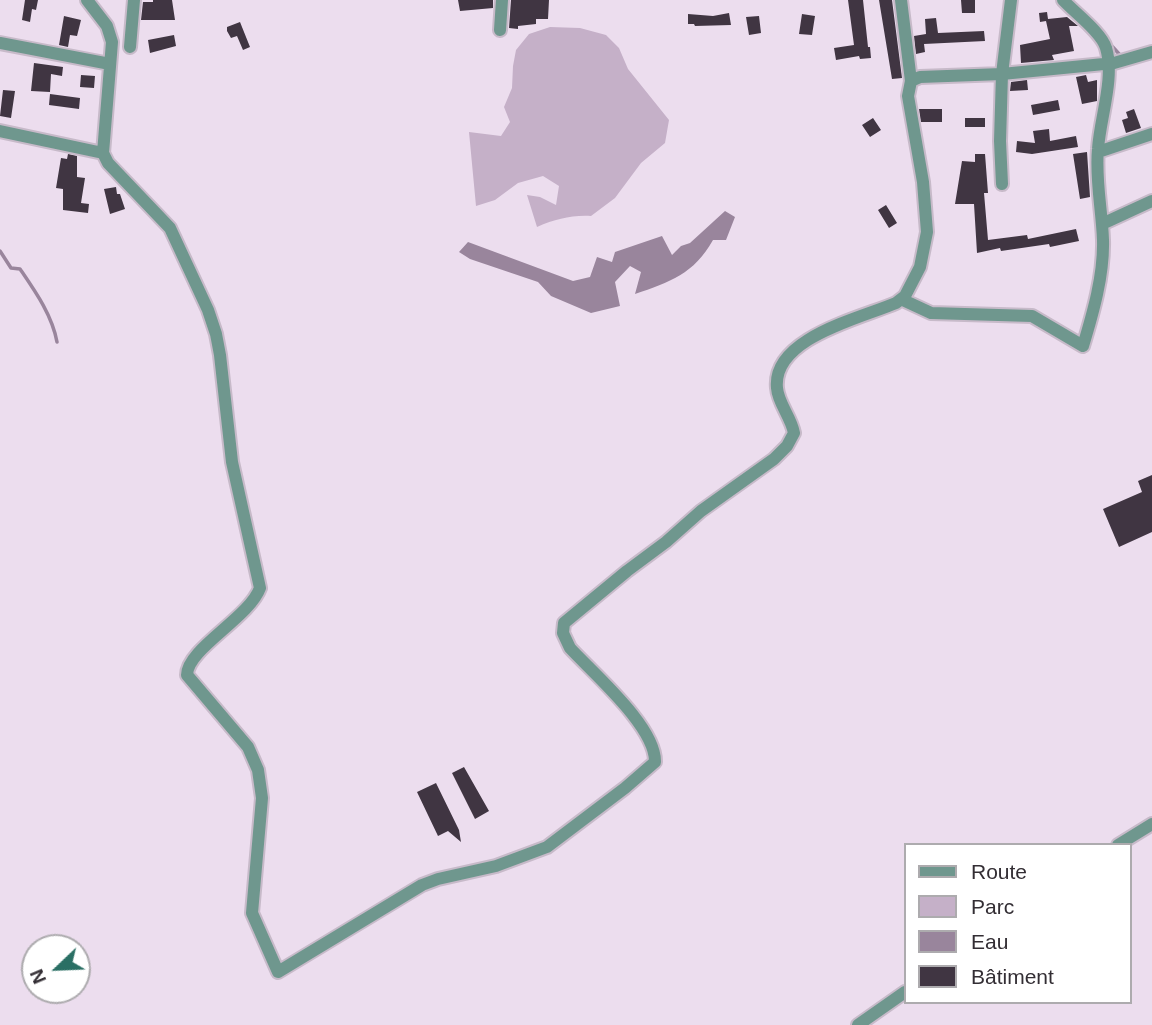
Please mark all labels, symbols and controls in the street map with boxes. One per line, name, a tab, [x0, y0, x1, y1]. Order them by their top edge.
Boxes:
legend	[904, 843, 1131, 1004]
text: Route	[971, 860, 1027, 883]
text: Parc	[971, 895, 1014, 918]
text: Eau	[971, 930, 1008, 953]
north arrow	[21, 934, 91, 1004]
text: Bâtiment	[971, 965, 1054, 988]
text: N	[26, 966, 50, 987]

